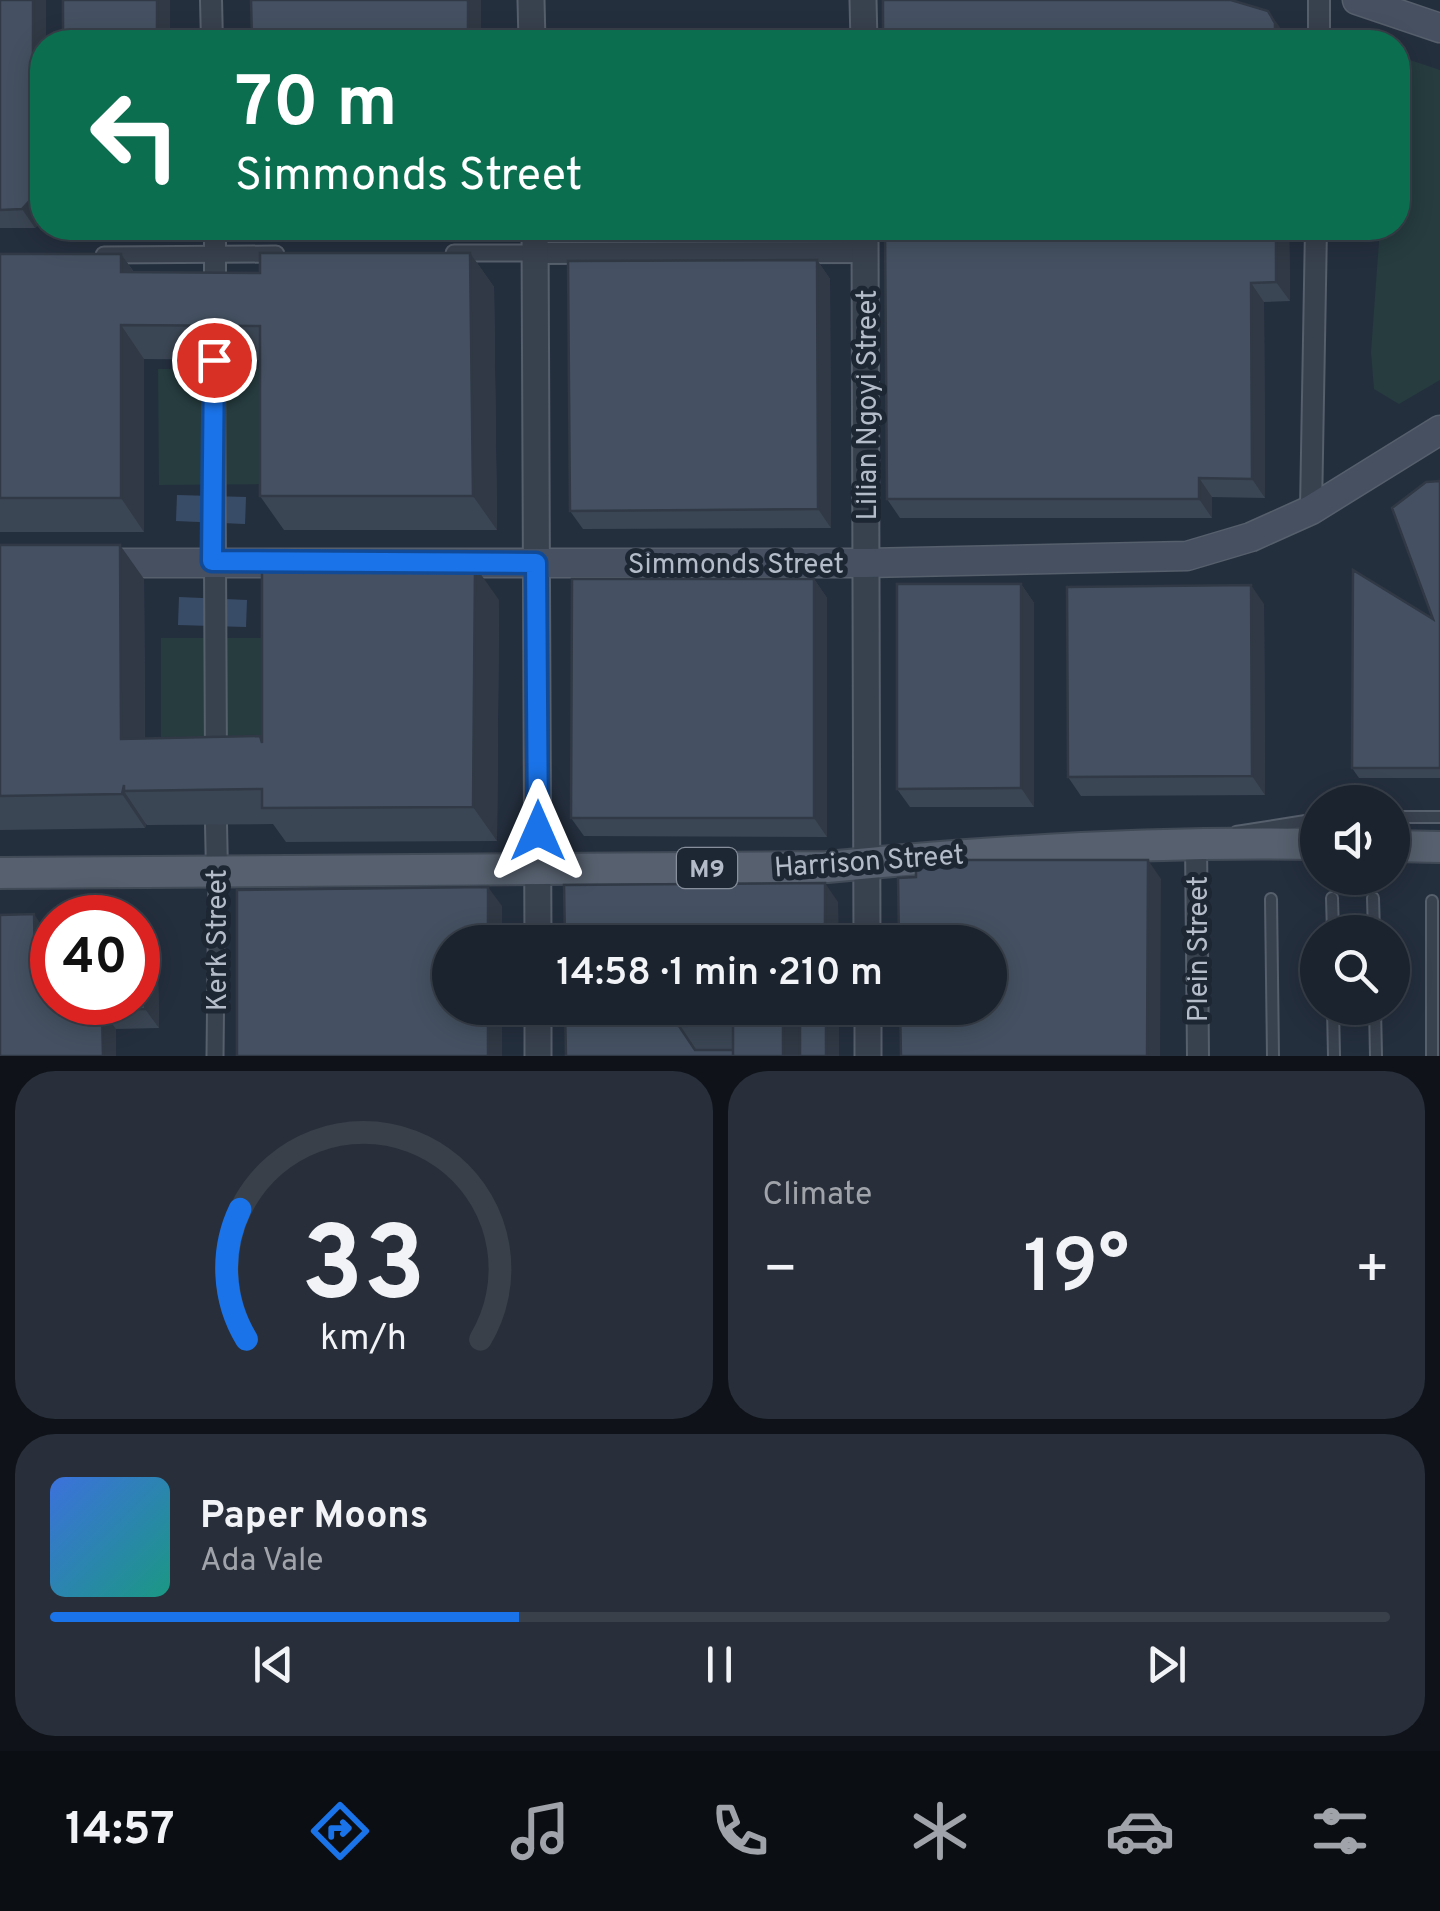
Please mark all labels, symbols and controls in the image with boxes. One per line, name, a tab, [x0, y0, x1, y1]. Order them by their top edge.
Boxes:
text: 70 m	[235, 62, 398, 151]
icon: left	[70, 70, 200, 200]
text: Simmonds Street	[235, 149, 583, 206]
street label: Lilian Ngoyi Street	[851, 289, 887, 521]
pin	[172, 318, 257, 403]
icon: arrive	[187, 333, 242, 388]
street label: Simmonds Street	[628, 548, 844, 584]
position arrow	[486, 779, 590, 883]
map controls	[1300, 785, 1410, 1025]
button: sound	[1300, 785, 1410, 895]
street label: Harrison Street	[773, 838, 965, 888]
road number: M9	[677, 848, 737, 888]
street label: Kerk Street	[201, 869, 237, 1011]
street label: Plein Street	[1182, 876, 1218, 1022]
speed limit sign: 40	[30, 895, 160, 1025]
button: search	[1300, 915, 1410, 1025]
text: 14:58 · 1 min · 210 m	[556, 950, 883, 999]
text: Climate	[763, 1176, 872, 1216]
text: 33	[301, 1205, 426, 1337]
text: 19°	[1023, 1224, 1129, 1319]
text: −	[763, 1237, 798, 1307]
text: +	[1355, 1237, 1390, 1307]
text: km/h	[320, 1317, 407, 1363]
text: Paper Moons	[200, 1493, 429, 1542]
text: Ada Vale	[200, 1542, 324, 1582]
icon: previous	[246, 1637, 301, 1692]
icon: pause	[692, 1637, 747, 1692]
icon: next	[1139, 1637, 1194, 1692]
icon: directions	[305, 1796, 375, 1866]
icon: music	[505, 1796, 575, 1866]
icon: phone	[705, 1796, 775, 1866]
icon: climate	[905, 1796, 975, 1866]
icon: car	[1105, 1796, 1175, 1866]
icon: filters	[1305, 1796, 1375, 1866]
text: 14:57	[65, 1803, 175, 1860]

